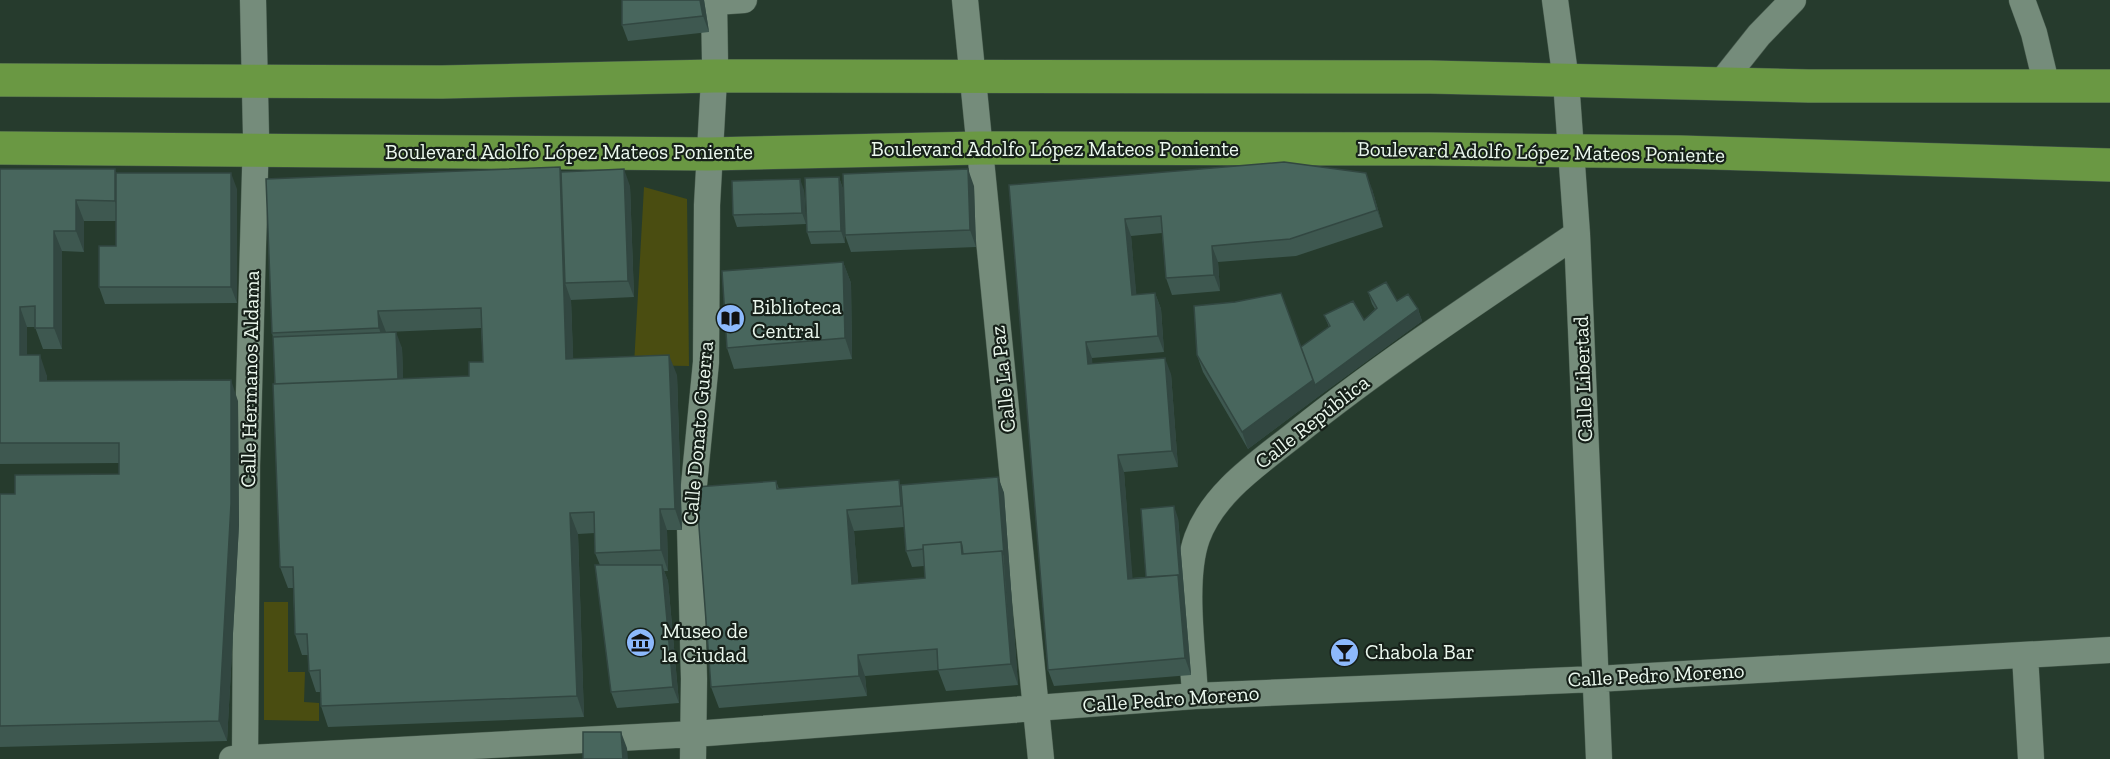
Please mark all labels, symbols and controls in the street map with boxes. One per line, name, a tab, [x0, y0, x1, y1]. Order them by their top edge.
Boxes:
street label: Boulevard Adolfo López Mateos Poniente	[871, 136, 1239, 161]
street label: Boulevard Adolfo López Mateos Poniente	[1357, 136, 1725, 167]
street label: Boulevard Adolfo López Mateos Poniente	[385, 139, 753, 164]
street label: Calle Hermanos Aldama	[235, 270, 264, 488]
place label: Biblioteca Central	[752, 294, 842, 343]
library icon: Biblioteca Central	[715, 303, 747, 335]
street label: Calle Libertad	[1568, 315, 1597, 443]
street label: Calle La Paz	[984, 324, 1021, 434]
street label: Calle Donato Guerra	[677, 340, 718, 526]
street label: Calle República	[1250, 369, 1374, 474]
place label: Museo de la Ciudad	[662, 618, 748, 667]
museum icon: Museo de la Ciudad	[625, 627, 657, 659]
bar icon: Chabola Bar	[1328, 636, 1360, 668]
place label: Chabola Bar	[1365, 639, 1475, 664]
street label: Calle Pedro Moreno	[1567, 657, 1745, 692]
street label: Calle Pedro Moreno	[1082, 680, 1260, 717]

